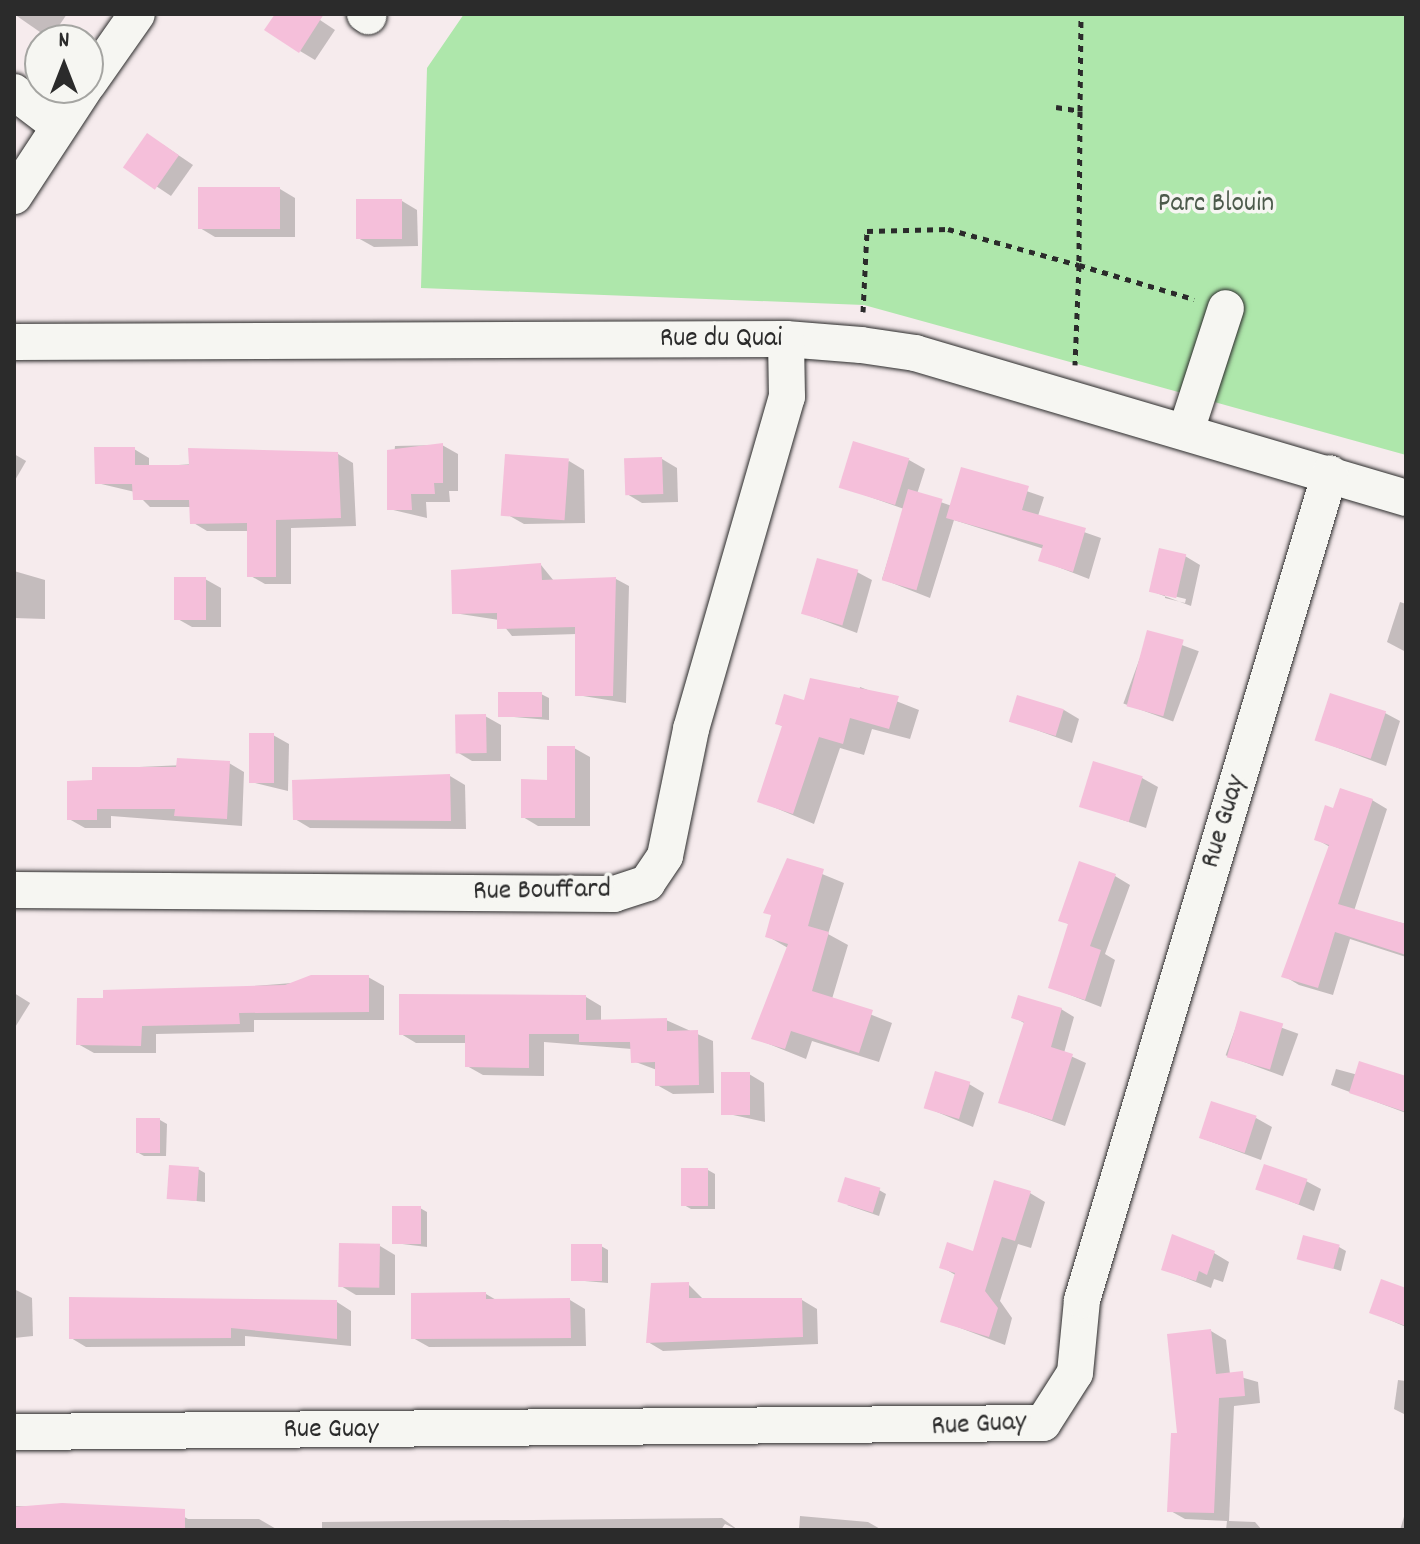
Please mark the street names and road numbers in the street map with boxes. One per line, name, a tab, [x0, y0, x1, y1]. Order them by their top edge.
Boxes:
street label: Rue du Quai	[660, 323, 782, 357]
street label: Rue Guay	[1195, 772, 1255, 872]
street label: Rue Bouffard	[473, 874, 611, 910]
street label: Rue Guay	[931, 1407, 1027, 1445]
street label: Rue Guay	[283, 1414, 379, 1448]

